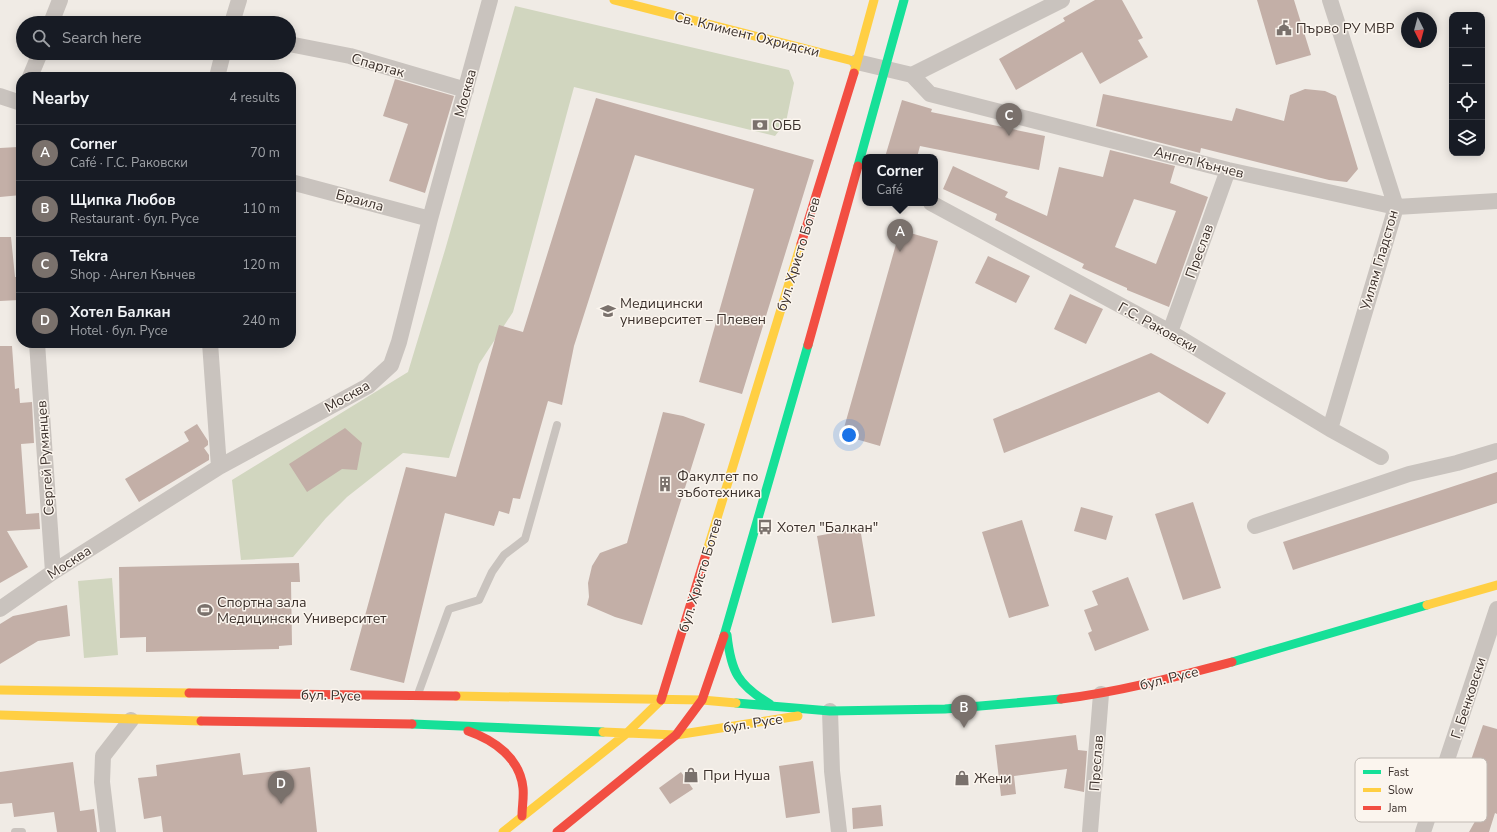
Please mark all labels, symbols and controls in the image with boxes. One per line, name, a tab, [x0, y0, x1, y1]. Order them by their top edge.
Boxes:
street label: Св. Климент Охридски	[672, 7, 821, 62]
north arrow	[1401, 12, 1437, 48]
map controls	[1449, 12, 1485, 156]
button: +	[1449, 12, 1485, 48]
search box	[16, 16, 296, 60]
public building icon: Първо РУ МВР	[1275, 19, 1293, 37]
place label: Първо РУ МВР	[1296, 19, 1395, 38]
icon: search	[30, 27, 52, 49]
text: Search here	[62, 28, 142, 48]
button: −	[1449, 48, 1485, 84]
street label: Спартак	[349, 49, 407, 82]
street label: Москва	[450, 67, 481, 119]
button: locate	[1449, 84, 1485, 120]
text: Nearby	[32, 87, 89, 110]
text: 4 results	[229, 89, 280, 107]
pin: C	[996, 103, 1022, 136]
bank icon: ОББ	[751, 116, 769, 134]
place label: ОББ	[772, 116, 801, 135]
button: layers	[1449, 120, 1485, 156]
text: Corner	[70, 134, 117, 154]
street label: Ангел Кънчев	[1152, 142, 1246, 183]
text: A	[40, 144, 50, 162]
text: 70 m	[250, 144, 280, 162]
text: Café · Г.С. Раковски	[70, 154, 188, 172]
popup	[862, 154, 938, 206]
text: Corner	[877, 161, 923, 181]
text: Café	[877, 181, 903, 199]
street label: Браила	[334, 185, 386, 216]
text: Щипка Любов	[70, 190, 175, 210]
street label: бул. Христо Ботев	[772, 195, 825, 313]
text: B	[41, 200, 49, 218]
text: 110 m	[242, 200, 280, 218]
street label: Уилям Гладстон	[1356, 208, 1403, 313]
text: Restaurant · бул. Русе	[70, 210, 199, 228]
pin: A	[887, 219, 913, 252]
street label: Преслав	[1181, 221, 1218, 281]
text: Tekra	[70, 246, 108, 266]
text: C	[41, 256, 49, 274]
text: 120 m	[242, 256, 280, 274]
text: Shop · Ангел Кънчев	[70, 266, 195, 284]
place label: Медицински университет – Плевен	[620, 294, 766, 329]
street label: Г.С. Раковски	[1115, 298, 1201, 357]
text: Хотел Балкан	[70, 302, 171, 322]
school or university icon: Медицински университет – Плевен	[599, 302, 617, 320]
text: D	[40, 312, 50, 330]
text: 240 m	[242, 312, 280, 330]
text: Hotel · бул. Русе	[70, 322, 168, 340]
street label: Москва	[321, 376, 373, 417]
street label: Сергей Румянцев	[32, 399, 59, 516]
your location	[839, 425, 859, 445]
place label: Факултет по зъботехника	[677, 467, 761, 502]
building icon: Факултет по зъботехника	[656, 475, 674, 493]
street label: бул. Христо Ботев	[674, 516, 727, 634]
bus stop icon: Хотел "Балкан"	[756, 518, 774, 536]
place label: Хотел "Балкан"	[777, 518, 878, 537]
street label: Москва	[44, 541, 95, 584]
place label: Спортна зала Медицински Университет	[217, 593, 387, 628]
sports icon: Спортна зала Медицински Университет	[196, 601, 214, 619]
street label: Г. Бенковски	[1446, 655, 1491, 741]
street label: бул. Русе	[1138, 662, 1200, 695]
street label: бул. Русе	[301, 685, 361, 706]
pin: B	[951, 695, 977, 728]
street label: бул. Русе	[722, 709, 784, 738]
street label: Преслав	[1085, 734, 1108, 792]
legend	[1355, 758, 1487, 822]
text: Fast	[1388, 765, 1409, 780]
shop icon: При Нуша	[682, 766, 700, 784]
place label: При Нуша	[703, 766, 770, 785]
shop icon: Жени	[953, 769, 971, 787]
place label: Жени	[974, 769, 1011, 788]
pin: D	[268, 771, 294, 804]
text: Slow	[1388, 783, 1413, 798]
text: Jam	[1387, 801, 1407, 816]

